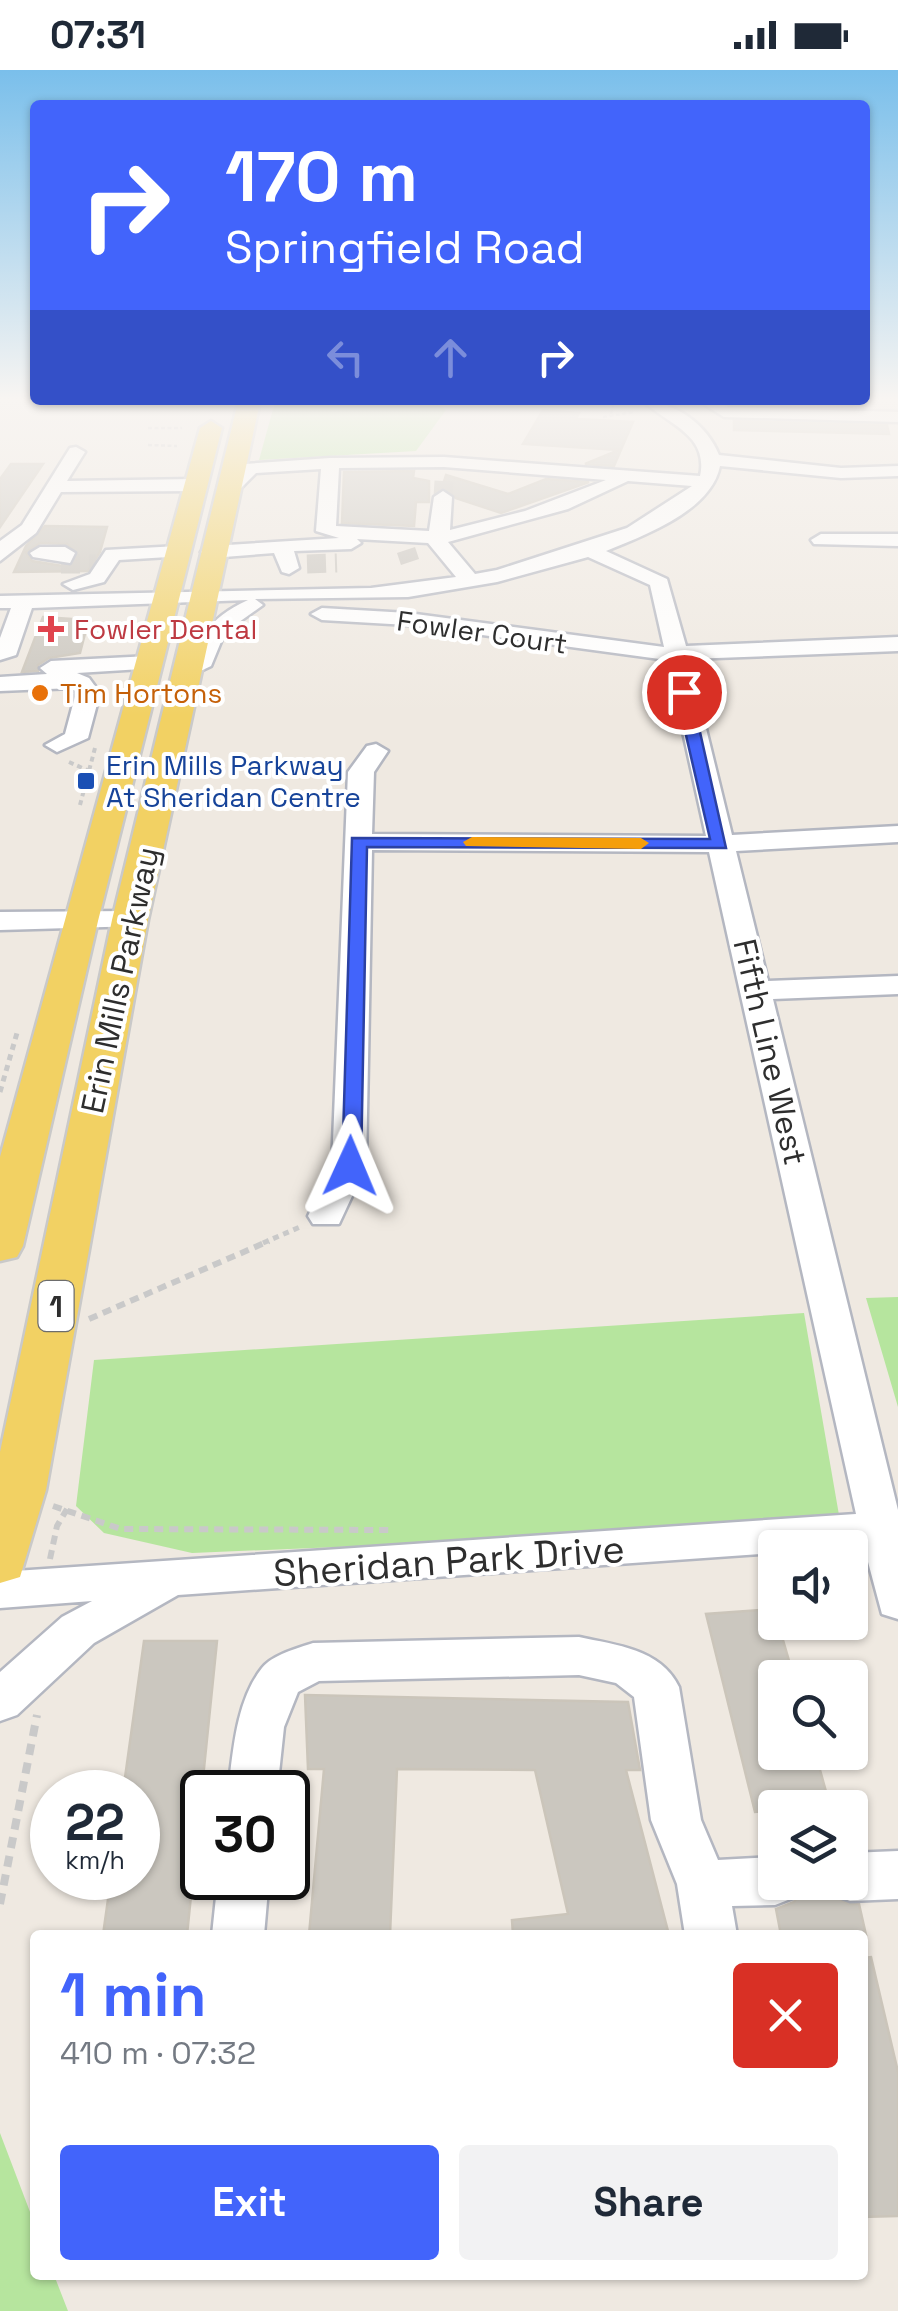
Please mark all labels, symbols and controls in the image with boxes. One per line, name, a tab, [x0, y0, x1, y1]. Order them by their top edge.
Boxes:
text: 07:31	[50, 11, 146, 59]
text: 170 m	[225, 132, 418, 221]
icon: right	[60, 140, 190, 270]
text: Springfield Road	[225, 219, 585, 276]
icon: left	[318, 330, 373, 385]
icon: ahead	[423, 330, 478, 385]
icon: right	[528, 330, 583, 385]
street label: Fowler Court	[395, 602, 569, 662]
place label: Fowler Dental	[74, 611, 257, 647]
marker: Fowler Dental	[38, 616, 64, 642]
pin	[642, 650, 727, 735]
icon: arrive	[657, 665, 712, 720]
place label: Tim Hortons	[60, 675, 222, 711]
marker: Tim Hortons	[29, 682, 51, 704]
place label: Erin Mills Parkway At Sheridan Centre	[106, 747, 361, 815]
marker: Erin Mills Parkway At Sheridan Centre	[75, 770, 97, 792]
street label: Erin Mills Parkway	[72, 843, 168, 1117]
street label: Fifth Line West	[725, 935, 815, 1169]
position arrow	[298, 1114, 402, 1218]
road number: 1	[38, 1281, 74, 1331]
street label: Sheridan Park Drive	[272, 1525, 626, 1597]
map controls	[758, 1530, 868, 1900]
button: sound	[758, 1530, 868, 1640]
button: search	[758, 1660, 868, 1770]
speed limit sign: 30	[180, 1770, 310, 1900]
button: layers	[758, 1790, 868, 1900]
text: 22	[65, 1791, 125, 1855]
text: km/h	[65, 1844, 125, 1876]
text: 1 min	[60, 1957, 207, 2034]
button: close	[733, 1963, 838, 2068]
text: 410 m · 07:32	[60, 2033, 256, 2073]
button: Exit	[60, 2145, 439, 2260]
button: Share	[459, 2145, 838, 2260]

